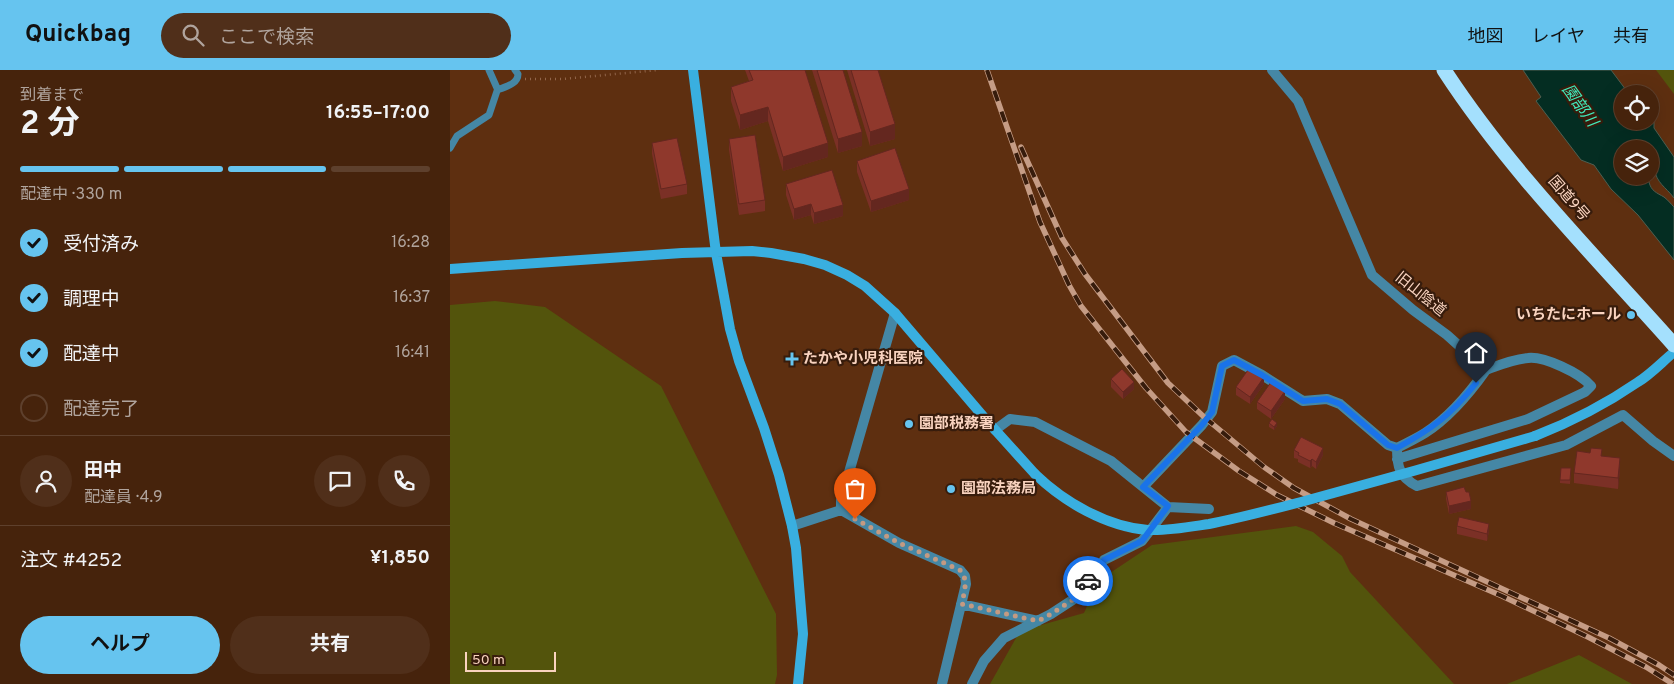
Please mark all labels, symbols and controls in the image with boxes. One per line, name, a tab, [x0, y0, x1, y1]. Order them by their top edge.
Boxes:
search box	[161, 13, 511, 58]
text: Quickbag	[25, 20, 131, 50]
icon: search	[179, 21, 207, 49]
text: ここで検索	[219, 26, 314, 50]
text: 地図	[1468, 26, 1504, 49]
text: レイヤ	[1532, 26, 1585, 49]
text: 共有	[1613, 26, 1649, 49]
water label: 園部川	[1557, 81, 1602, 133]
map controls	[1614, 85, 1659, 185]
button: locate	[1614, 85, 1659, 130]
text: 到着まで	[20, 86, 84, 106]
text: 16:55–17:00	[326, 101, 430, 125]
text: 2 分	[20, 105, 80, 145]
button: layers	[1614, 140, 1659, 185]
street label: 国道9号	[1543, 172, 1593, 226]
text: 配達中 · 330 m	[20, 185, 122, 205]
icon: check	[20, 229, 48, 257]
text: 受付済み	[63, 233, 139, 257]
text: 16:28	[391, 233, 430, 253]
street label: 旧山陰道	[1391, 269, 1449, 321]
icon: check	[20, 284, 48, 312]
text: 調理中	[63, 288, 120, 312]
text: 16:37	[393, 288, 430, 308]
place label: いちたにホール	[1516, 306, 1621, 325]
marker: いちたにホール	[1625, 309, 1637, 321]
pin	[1455, 332, 1497, 383]
icon: check	[20, 339, 48, 367]
icon: home	[1462, 339, 1490, 367]
text: 配達中	[63, 343, 120, 367]
text: 16:41	[395, 343, 430, 363]
place label: たかや小児科医院	[803, 350, 923, 369]
marker: たかや小児科医院	[785, 352, 799, 366]
text: 配達完了	[63, 398, 139, 422]
place label: 園部税務署	[919, 415, 994, 434]
marker: 園部税務署	[903, 418, 915, 430]
button: person	[20, 455, 72, 507]
button: chat	[314, 455, 366, 507]
button: phone	[378, 455, 430, 507]
text: 田中	[84, 459, 122, 483]
pin	[834, 468, 876, 519]
icon: bag	[841, 475, 869, 503]
place label: 園部法務局	[961, 480, 1036, 499]
marker: 園部法務局	[945, 483, 957, 495]
text: 配達員 · 4.9	[84, 488, 163, 508]
text: ¥1,850	[370, 546, 430, 570]
text: 注文 #4252	[20, 549, 122, 573]
courier	[1063, 556, 1113, 606]
icon: car	[1074, 567, 1102, 595]
button: ヘルプ	[20, 616, 220, 674]
button: 共有	[230, 616, 430, 674]
scale bar	[465, 649, 556, 672]
text: 50 m	[472, 652, 505, 669]

